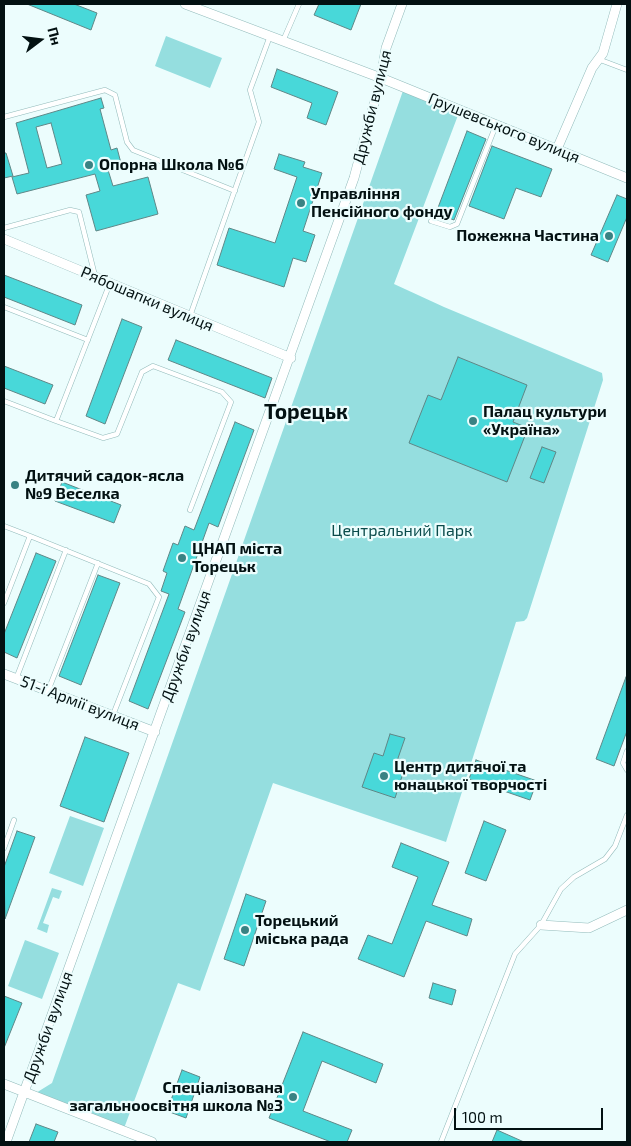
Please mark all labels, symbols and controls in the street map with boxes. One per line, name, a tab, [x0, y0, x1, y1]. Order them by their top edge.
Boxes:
north arrow	[15, 15, 65, 65]
text: Пн	[44, 25, 66, 47]
street label: Дружби вулиця	[349, 48, 395, 166]
street label: Грушевського вулиця	[425, 89, 583, 167]
place label: Опорна Школа №6	[99, 155, 244, 175]
marker: Опорна Школа №6	[83, 159, 95, 171]
place label: Управління Пенсійного фонду	[311, 184, 453, 222]
marker: Управління Пенсійного фонду	[295, 197, 307, 209]
place label: Пожежна Частина	[456, 226, 599, 246]
marker: Пожежна Частина	[603, 230, 615, 242]
street label: Рябошапки вулиця	[78, 262, 216, 336]
district label: Торецьк	[264, 399, 348, 425]
place label: Палац культури «Україна»	[483, 402, 607, 440]
marker: Палац культури «Україна»	[467, 415, 479, 427]
place label: Дитячий садок-ясла №9 Веселка	[25, 466, 184, 504]
marker: Дитячий садок-ясла №9 Веселка	[9, 479, 21, 491]
park label: Центральний Парк	[331, 521, 473, 541]
place label: ЦНАП міста Торецьк	[192, 539, 282, 577]
marker: ЦНАП міста Торецьк	[176, 552, 188, 564]
street label: Дружби вулиця	[157, 588, 215, 704]
street label: 51-ї Армії вулиця	[18, 671, 142, 735]
place label: Центр дитячої та юнацької творчості	[394, 757, 547, 795]
marker: Центр дитячої та юнацької творчості	[378, 770, 390, 782]
place label: Торецький міська рада	[255, 911, 349, 949]
marker: Торецький міська рада	[239, 924, 251, 936]
street label: Дружби вулиця	[19, 969, 77, 1085]
place label: Спеціалізована загальноосвітня школа №3	[69, 1078, 283, 1116]
marker: Спеціалізована загальноосвітня школа №3	[287, 1091, 299, 1103]
scale bar	[456, 1098, 605, 1130]
text: 100 m	[462, 1108, 503, 1126]

